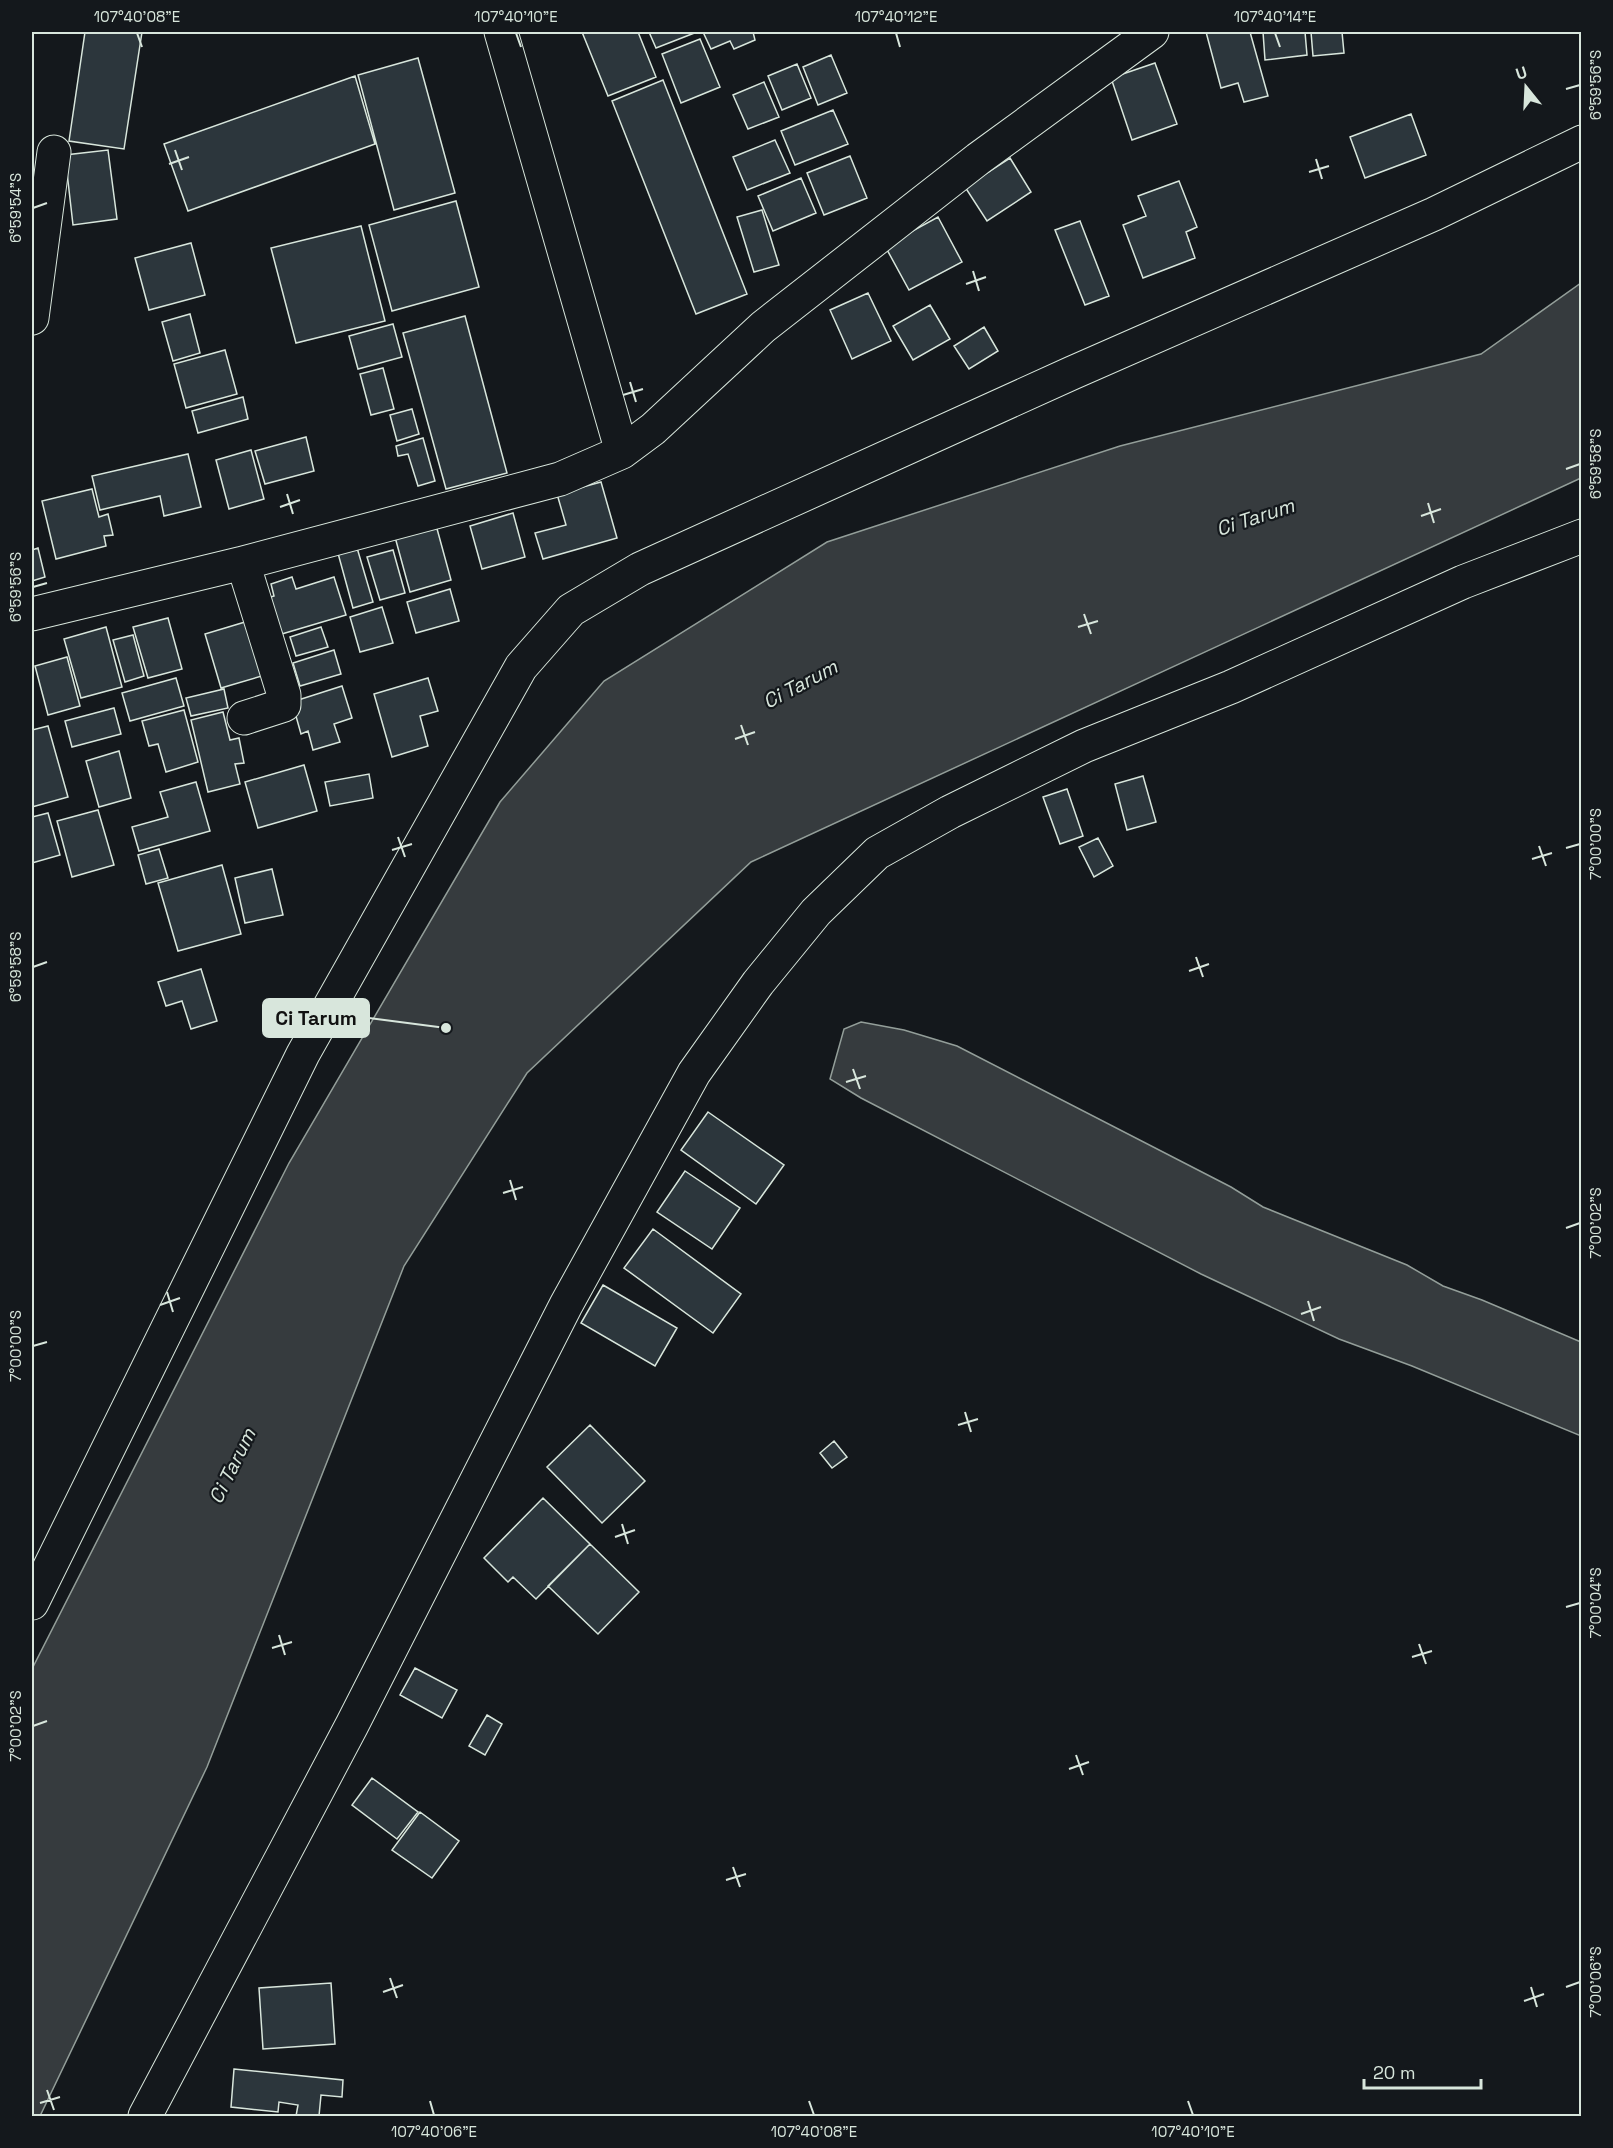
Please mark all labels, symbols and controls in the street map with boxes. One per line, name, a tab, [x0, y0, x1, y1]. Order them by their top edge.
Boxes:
text: 107°40'08"E	[94, 7, 180, 26]
text: 107°40'10"E	[474, 7, 558, 26]
text: 107°40'12"E	[855, 7, 937, 26]
text: 107°40'14"E	[1234, 7, 1316, 26]
text: 6°59'56"S	[1586, 50, 1605, 120]
north arrow	[1496, 57, 1556, 117]
text: U	[1513, 62, 1530, 85]
text: 6°59'54"S	[6, 173, 25, 243]
text: 6°59'58"S	[1586, 429, 1605, 499]
water label: Ci Tarum	[1213, 492, 1298, 542]
text: 6°59'56"S	[6, 552, 25, 622]
water label: Ci Tarum	[758, 653, 843, 714]
text: 7°00'00"S	[1586, 808, 1605, 880]
text: 6°59'58"S	[6, 932, 25, 1002]
callout: Ci Tarum	[263, 999, 369, 1037]
text: Ci Tarum	[275, 1005, 357, 1031]
text: 7°00'02"S	[1586, 1187, 1605, 1259]
text: 7°00'00"S	[6, 1310, 25, 1382]
water label: Ci Tarum	[203, 1423, 262, 1508]
text: 7°00'04"S	[1586, 1567, 1605, 1639]
text: 7°00'02"S	[6, 1690, 25, 1762]
text: 7°00'06"S	[1586, 1946, 1605, 2018]
scale bar	[1364, 2052, 1481, 2090]
text: 20 m	[1373, 2061, 1416, 2084]
text: 107°40'06"E	[391, 2122, 477, 2141]
text: 107°40'08"E	[771, 2122, 857, 2141]
text: 107°40'10"E	[1151, 2122, 1235, 2141]

